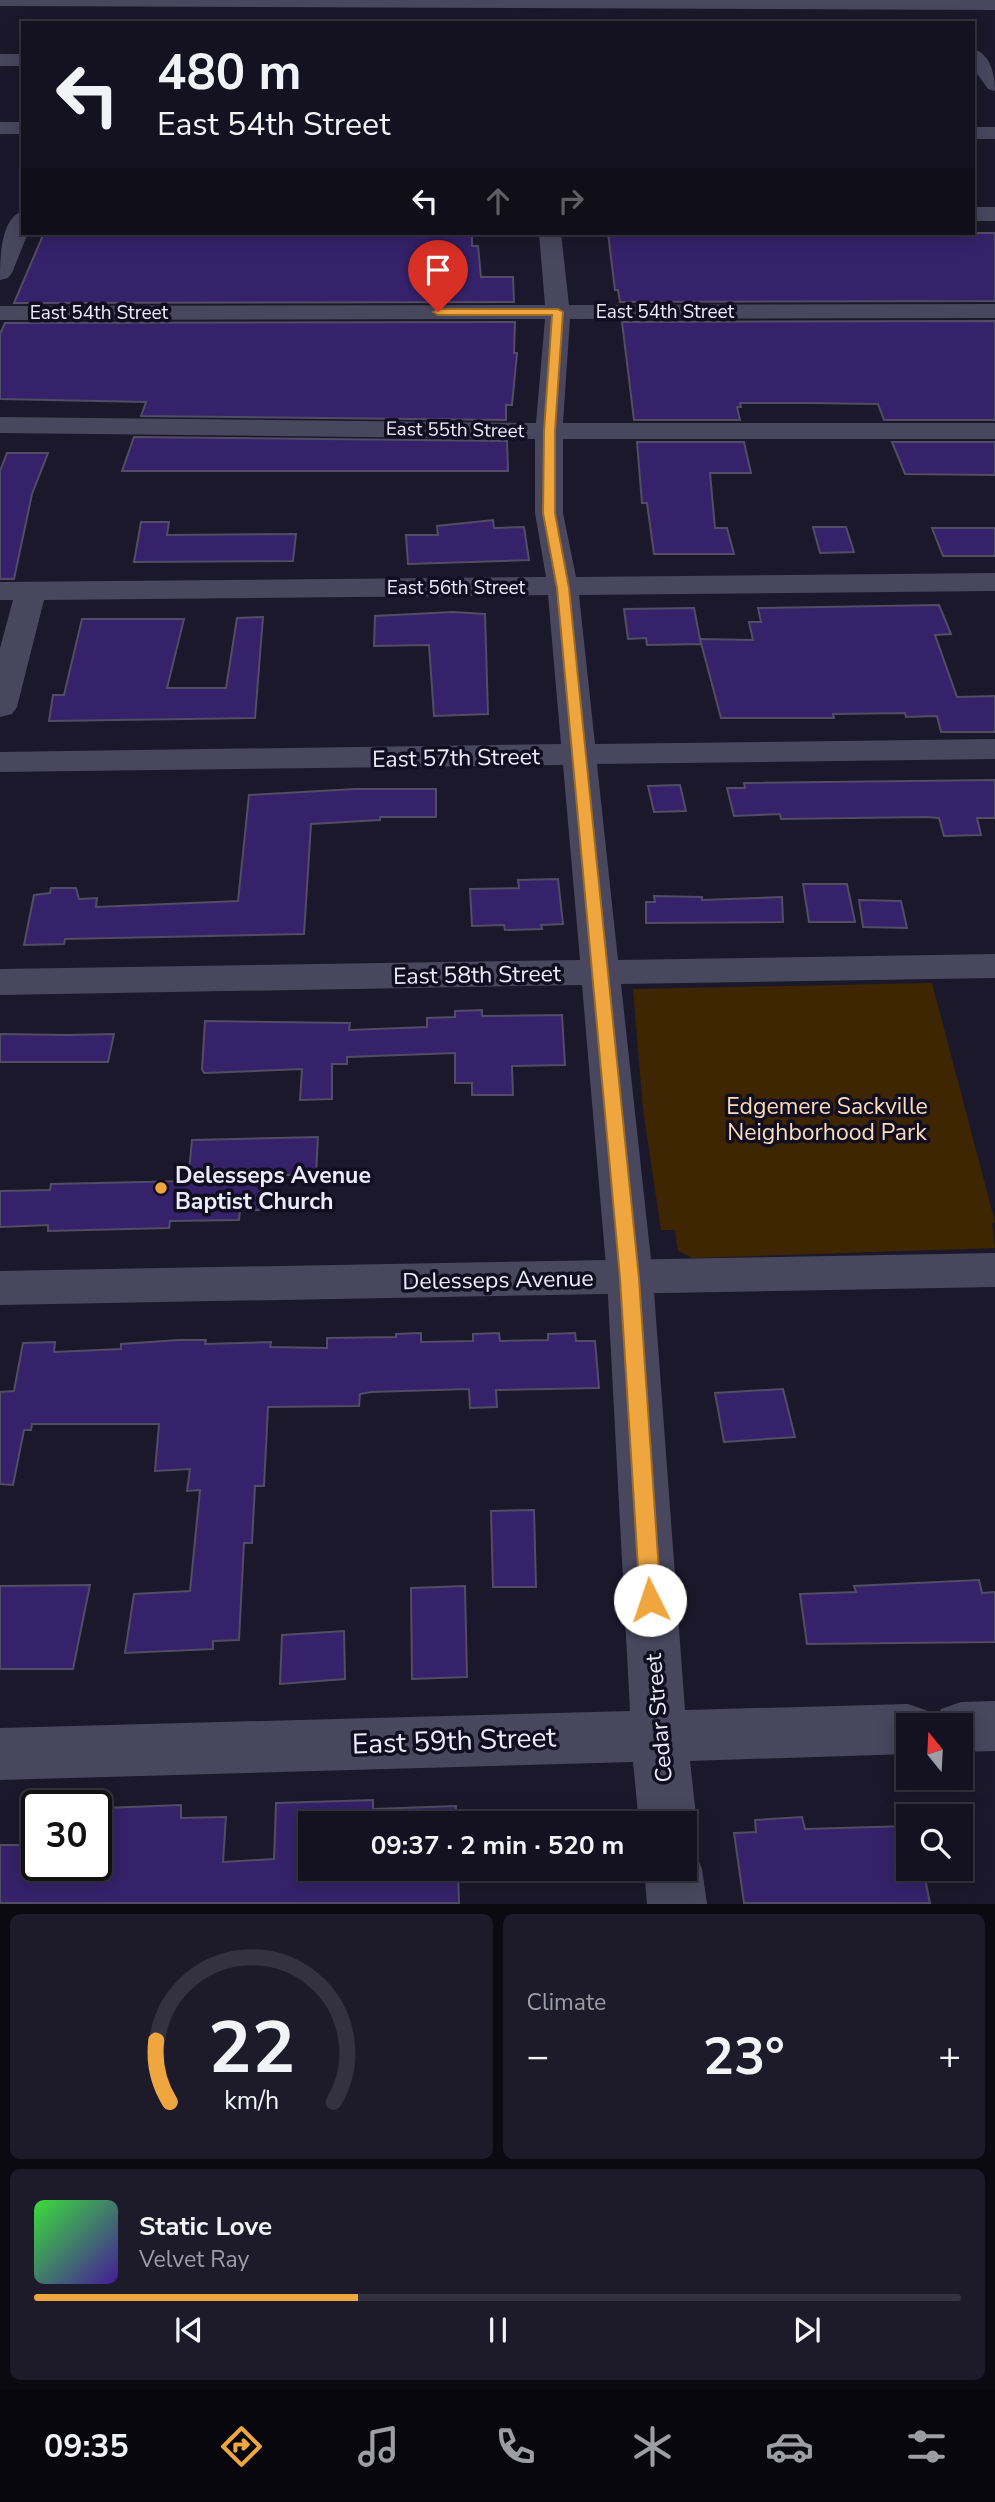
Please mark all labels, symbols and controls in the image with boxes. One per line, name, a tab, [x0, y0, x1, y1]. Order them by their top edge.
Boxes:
text: 480 m	[157, 39, 301, 106]
icon: left	[42, 49, 133, 140]
text: East 54th Street	[157, 103, 390, 146]
icon: left	[406, 182, 444, 220]
icon: ahead	[479, 182, 517, 220]
icon: right	[552, 182, 590, 220]
pin	[408, 240, 468, 312]
icon: arrive	[419, 251, 457, 289]
street label: East 54th Street	[596, 299, 735, 325]
street label: East 54th Street	[30, 300, 169, 326]
street label: East 55th Street	[386, 416, 525, 444]
street label: East 56th Street	[387, 575, 526, 601]
street label: East 57th Street	[372, 741, 541, 775]
street label: East 58th Street	[393, 958, 562, 992]
park label: Edgemere Sackville Neighborhood Park	[726, 1091, 928, 1148]
place label: Delesseps Avenue Baptist Church	[175, 1160, 371, 1217]
marker: Delesseps Avenue Baptist Church	[153, 1180, 169, 1196]
street label: Delesseps Avenue	[402, 1263, 594, 1297]
position arrow	[613, 1563, 687, 1637]
street label: Cedar Street	[638, 1651, 680, 1784]
north arrow	[896, 1713, 973, 1790]
map controls	[896, 1713, 973, 1881]
street label: East 59th Street	[351, 1718, 557, 1764]
speed limit sign: 30	[21, 1790, 112, 1881]
button: search	[896, 1804, 973, 1881]
text: 09:37 · 2 min · 520 m	[371, 1828, 624, 1863]
text: Climate	[527, 1987, 606, 2018]
text: 22	[208, 1999, 295, 2099]
text: 23°	[703, 2021, 785, 2092]
text: −	[527, 2031, 549, 2082]
text: +	[938, 2031, 961, 2082]
text: km/h	[224, 2084, 279, 2118]
text: Static Love	[139, 2209, 272, 2244]
text: Velvet Ray	[139, 2244, 249, 2275]
icon: previous	[170, 2311, 208, 2349]
icon: pause	[479, 2311, 517, 2349]
icon: next	[788, 2311, 826, 2349]
icon: directions	[217, 2422, 266, 2471]
icon: music	[354, 2422, 403, 2471]
icon: phone	[491, 2422, 540, 2471]
icon: climate	[628, 2422, 677, 2471]
icon: car	[765, 2422, 814, 2471]
icon: filters	[902, 2422, 951, 2471]
text: 09:35	[44, 2425, 129, 2468]

